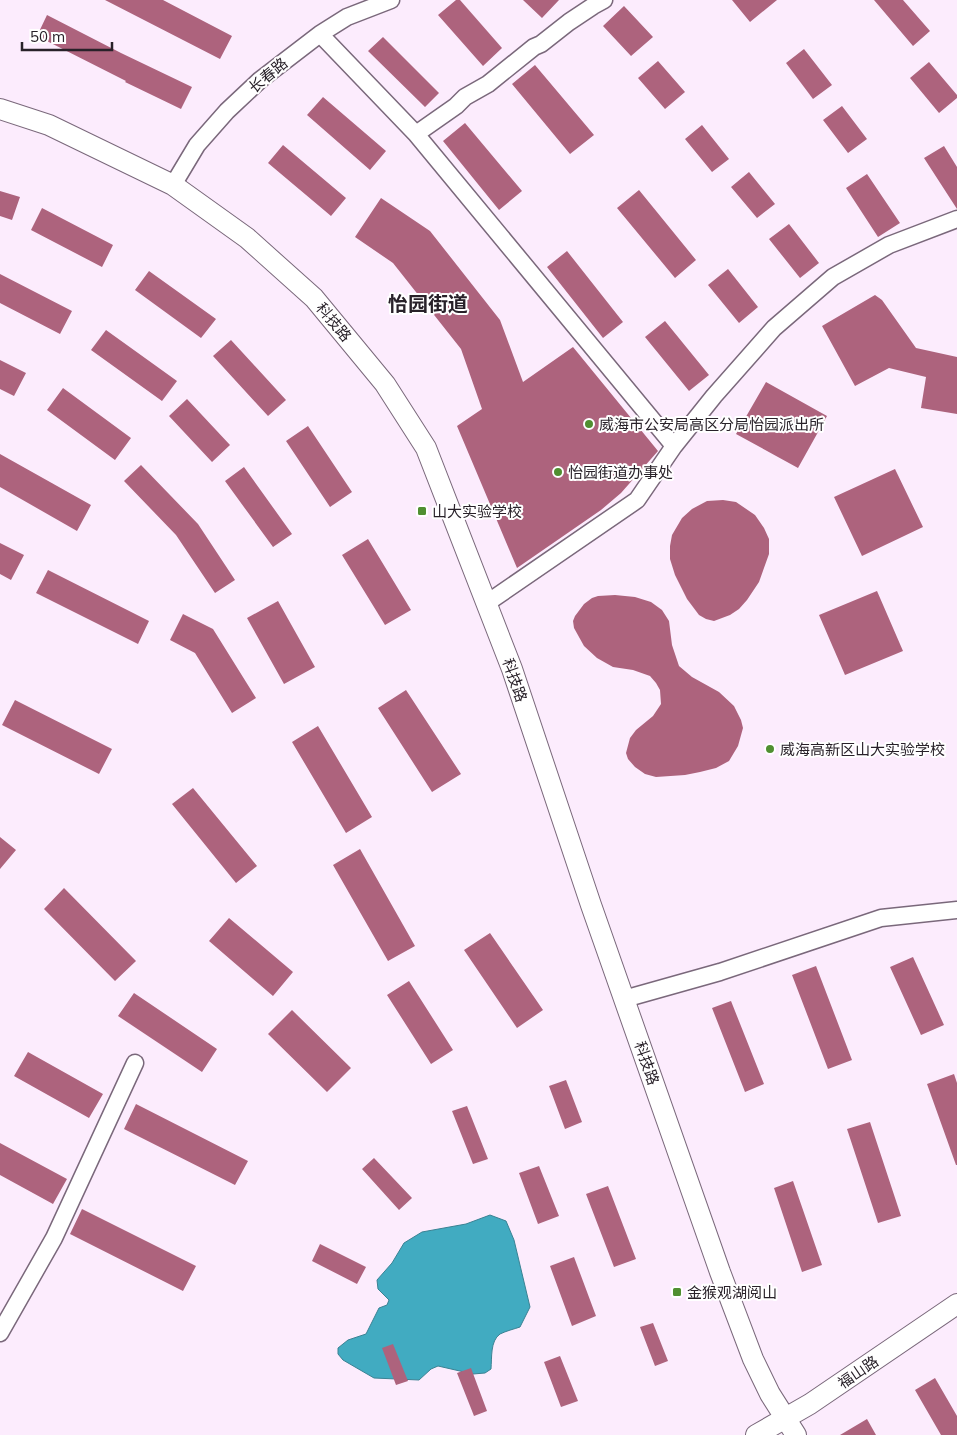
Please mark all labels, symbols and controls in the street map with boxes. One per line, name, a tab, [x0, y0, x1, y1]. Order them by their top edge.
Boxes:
scale bar	[22, 20, 112, 52]
text: 50 m	[30, 27, 65, 46]
street label: 长春路	[245, 53, 291, 97]
district label: 怡园街道	[388, 291, 468, 316]
street label: 科技路	[312, 299, 356, 345]
place label: 威海市公安局高区分局怡园派出所	[599, 415, 824, 434]
marker: 威海市公安局高区分局怡园派出所	[583, 418, 595, 430]
place label: 怡园街道办事处	[568, 463, 673, 482]
marker: 怡园街道办事处	[552, 466, 564, 478]
place label: 山大实验学校	[432, 502, 522, 521]
marker: 山大实验学校	[416, 505, 428, 517]
street label: 科技路	[499, 656, 531, 704]
place label: 威海高新区山大实验学校	[780, 740, 945, 759]
marker: 威海高新区山大实验学校	[764, 743, 776, 755]
street label: 科技路	[631, 1039, 663, 1087]
place label: 金猴观湖阅山	[687, 1283, 777, 1302]
marker: 金猴观湖阅山	[671, 1286, 683, 1298]
street label: 福山路	[834, 1352, 882, 1392]

